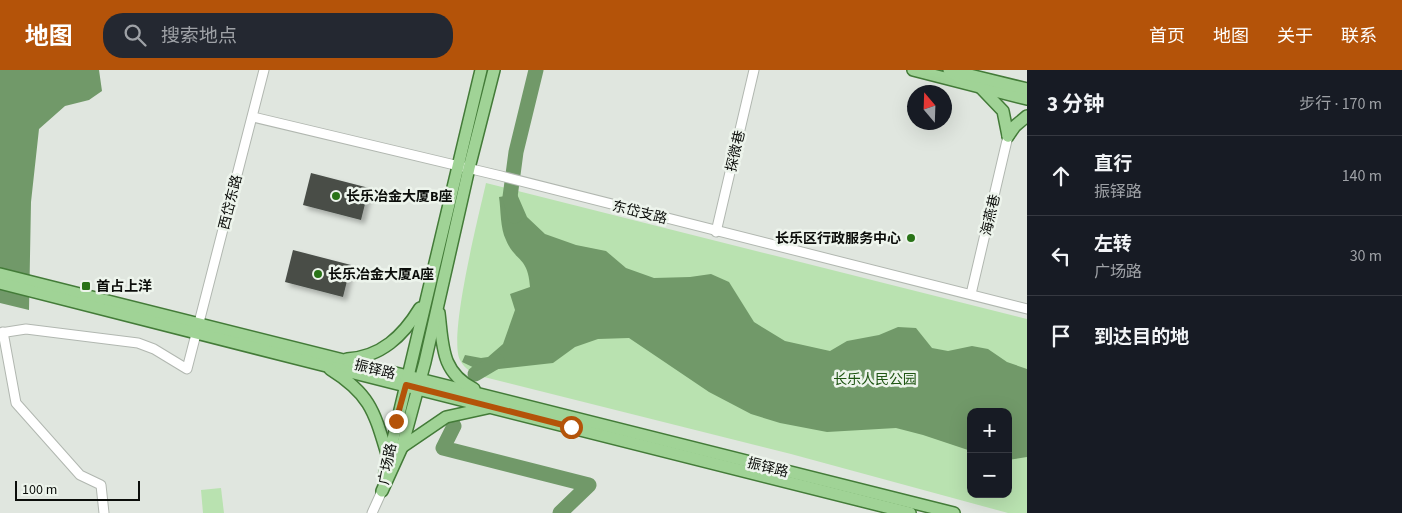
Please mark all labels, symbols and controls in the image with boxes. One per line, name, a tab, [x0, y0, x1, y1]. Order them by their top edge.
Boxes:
search box	[103, 13, 453, 58]
text: 地图	[25, 19, 73, 54]
icon: search	[121, 21, 149, 49]
text: 搜索地点	[161, 23, 237, 50]
text: 首页	[1149, 24, 1185, 49]
text: 地图	[1213, 24, 1249, 49]
text: 关于	[1277, 24, 1313, 49]
text: 联系	[1341, 24, 1377, 49]
north arrow	[907, 85, 952, 130]
text: 3 分钟	[1047, 89, 1104, 119]
text: 步行 · 170 m	[1299, 93, 1382, 115]
street label: 探微巷	[722, 129, 750, 174]
text: 直行	[1094, 151, 1132, 178]
icon: ahead	[1047, 162, 1075, 190]
text: 140 m	[1342, 165, 1382, 187]
street label: 西岱东路	[214, 173, 247, 232]
text: 振铎路	[1094, 181, 1142, 203]
place label: 长乐冶金大厦B座	[346, 187, 452, 207]
marker: 长乐冶金大厦B座	[330, 190, 342, 202]
street label: 海燕巷	[977, 193, 1005, 238]
street label: 东岱支路	[610, 196, 669, 229]
place label: 长乐区行政服务中心	[775, 229, 901, 249]
text: 左转	[1094, 231, 1132, 258]
marker: 长乐区行政服务中心	[905, 232, 917, 244]
icon: left	[1047, 242, 1075, 270]
text: 30 m	[1350, 245, 1382, 267]
text: 广场路	[1094, 261, 1142, 283]
place label: 长乐冶金大厦A座	[328, 265, 434, 285]
marker: 长乐冶金大厦A座	[312, 268, 324, 280]
place label: 首占上洋	[96, 277, 152, 297]
marker: 首占上洋	[80, 280, 92, 292]
icon: arrive	[1047, 322, 1075, 350]
text: 到达目的地	[1094, 324, 1189, 351]
street label: 振铎路	[352, 355, 398, 385]
park label: 长乐人民公园	[833, 370, 917, 390]
map controls	[967, 408, 1012, 498]
button: +	[967, 408, 1012, 453]
route end	[385, 410, 408, 433]
route start	[560, 416, 583, 439]
street label: 广场路	[374, 442, 402, 487]
street label: 振铎路	[745, 453, 791, 483]
button: −	[967, 453, 1012, 498]
scale bar	[15, 478, 140, 501]
text: 100 m	[22, 480, 57, 500]

